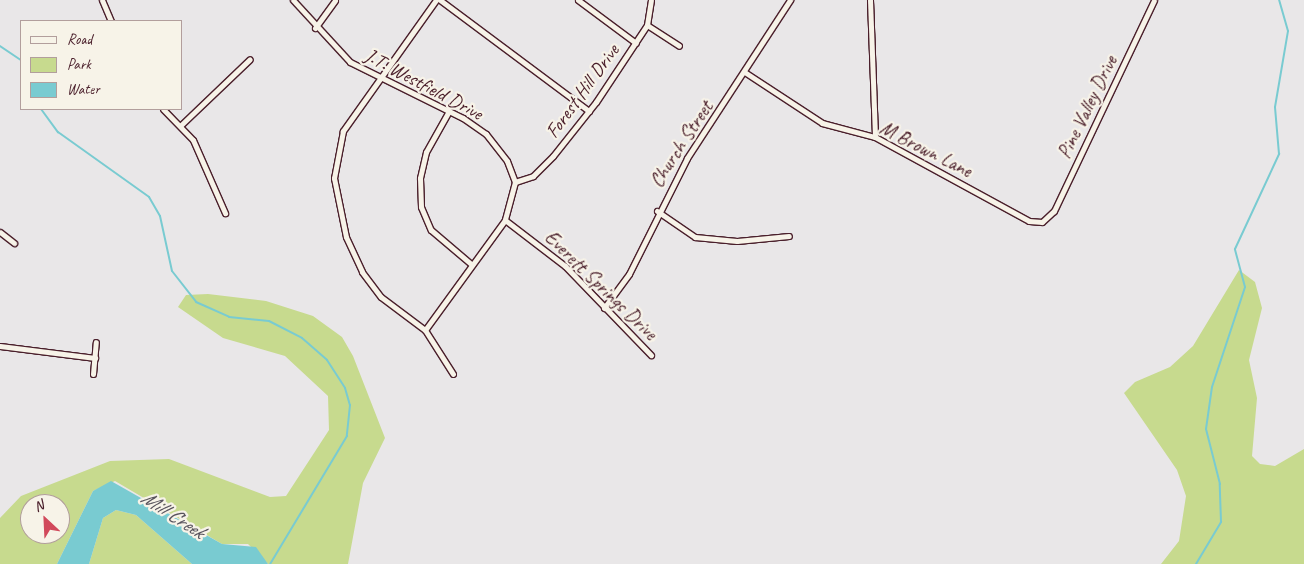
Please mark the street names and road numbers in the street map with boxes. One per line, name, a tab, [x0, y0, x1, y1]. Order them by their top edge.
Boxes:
street label: Forest Hill Drive	[540, 39, 624, 143]
street label: J.T. Westfield Drive	[361, 43, 487, 125]
street label: Pine Valley Drive	[1052, 51, 1122, 163]
street label: Church Street	[644, 96, 718, 192]
street label: M Brown Lane	[876, 115, 976, 183]
street label: Everett Springs Drive	[540, 225, 662, 345]

